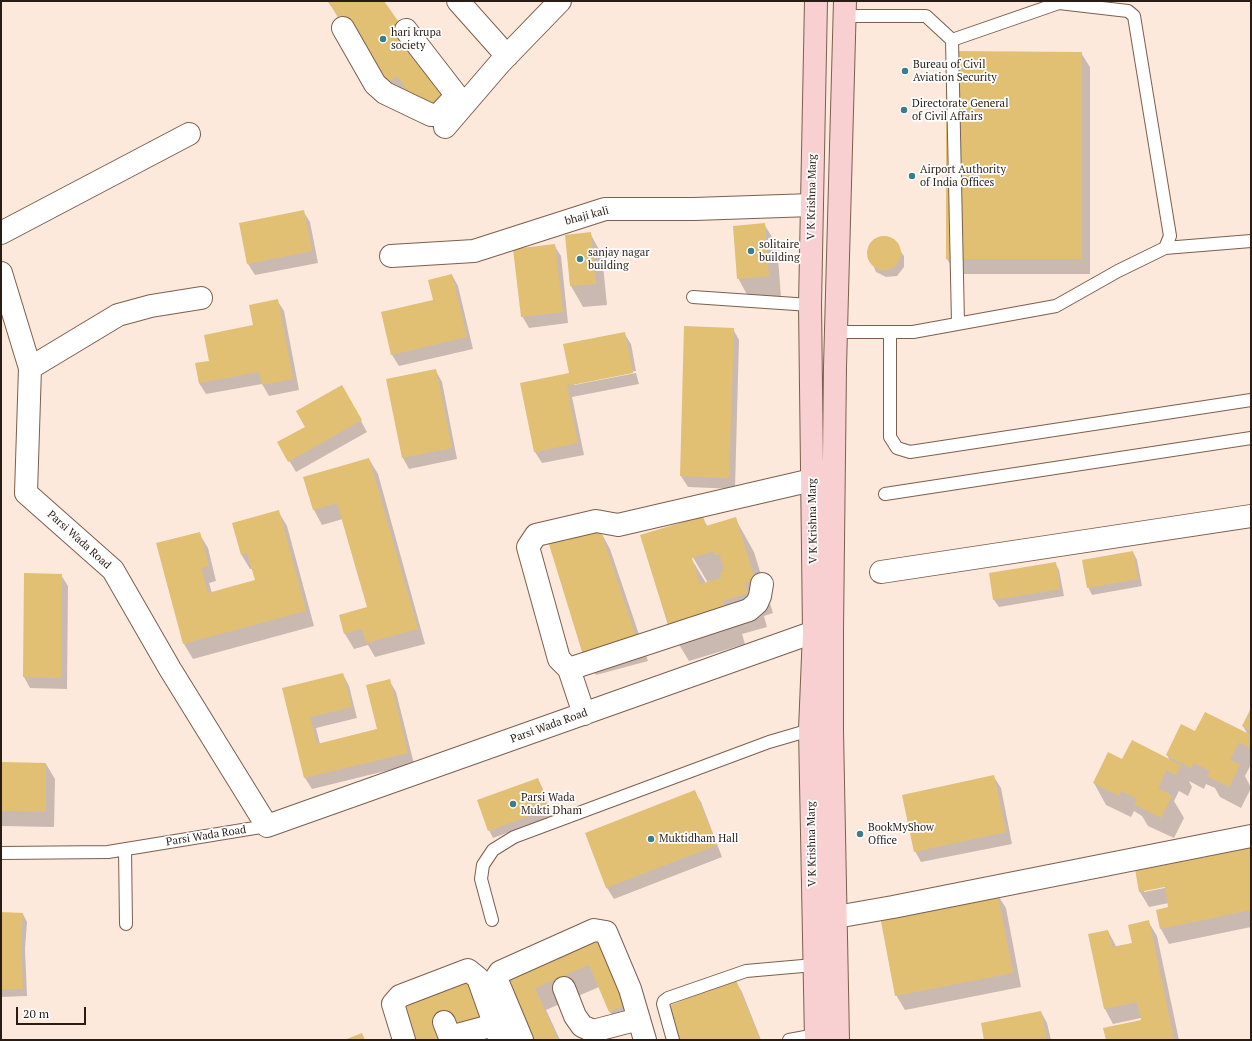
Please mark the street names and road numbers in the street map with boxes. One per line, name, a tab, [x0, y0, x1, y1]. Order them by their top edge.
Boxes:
street label: V K Krishna Marg	[805, 154, 819, 240]
street label: bhaji kali	[564, 204, 610, 228]
street label: V K Krishna Marg	[806, 478, 820, 564]
street label: Parsi Wada Road	[44, 508, 114, 572]
street label: Parsi Wada Road	[509, 706, 589, 746]
street label: V K Krishna Marg	[805, 801, 819, 887]
street label: Parsi Wada Road	[165, 823, 247, 849]

